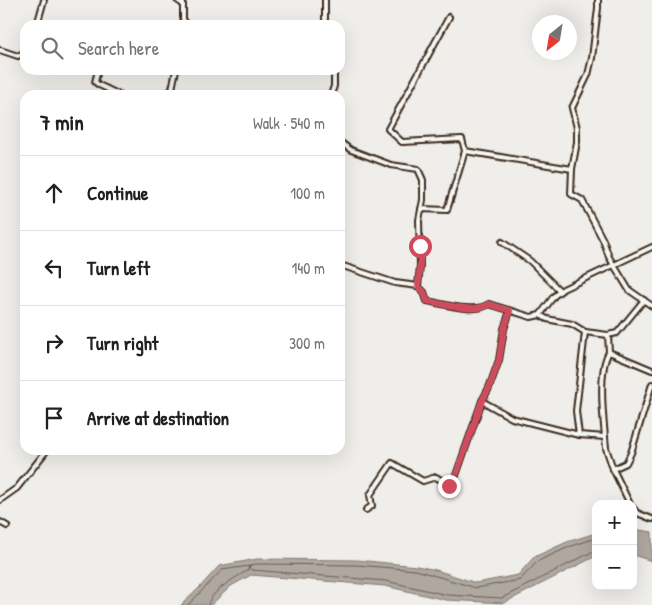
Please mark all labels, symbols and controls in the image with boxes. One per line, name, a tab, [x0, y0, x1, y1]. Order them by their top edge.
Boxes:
north arrow	[532, 15, 577, 60]
search box	[20, 20, 345, 75]
icon: search	[38, 34, 66, 62]
text: Search here	[78, 35, 159, 61]
text: 7 min	[40, 108, 84, 137]
text: Walk · 540 m	[253, 112, 325, 134]
icon: ahead	[40, 179, 68, 207]
text: Continue	[87, 180, 148, 206]
text: 100 m	[290, 182, 325, 204]
route start	[409, 235, 432, 258]
icon: left	[40, 254, 68, 282]
text: Turn left	[87, 255, 150, 281]
text: 140 m	[291, 257, 325, 279]
icon: right	[40, 329, 68, 357]
text: Turn right	[87, 330, 158, 356]
text: 300 m	[289, 332, 325, 354]
icon: arrive	[40, 404, 68, 432]
text: Arrive at destination	[87, 405, 229, 431]
route end	[438, 475, 461, 498]
map controls	[592, 500, 637, 590]
button: +	[592, 500, 637, 545]
button: −	[592, 545, 637, 590]

